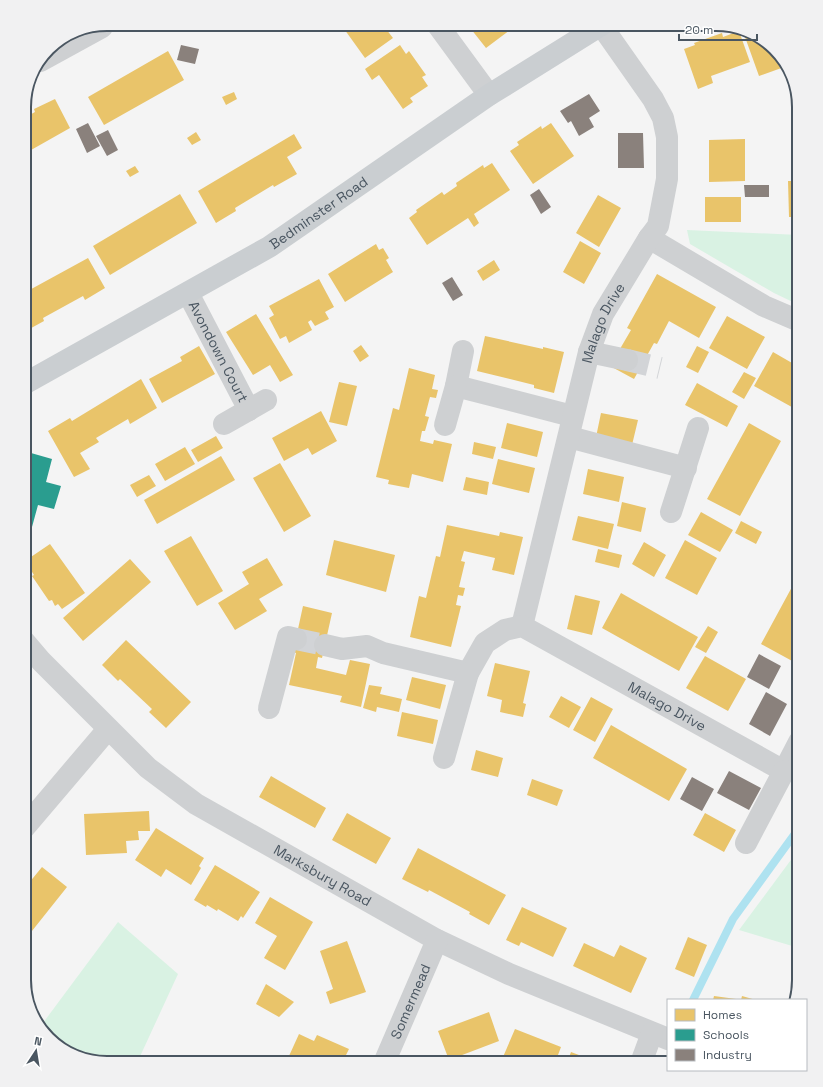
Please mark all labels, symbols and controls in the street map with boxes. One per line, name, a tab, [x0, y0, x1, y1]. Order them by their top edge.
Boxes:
scale bar	[679, 16, 757, 42]
text: 20 m	[685, 22, 713, 38]
street label: Bedminster Road	[266, 172, 371, 253]
street label: Malago Drive	[578, 280, 629, 365]
street label: Avondown Court	[185, 298, 252, 405]
street label: Malago Drive	[625, 677, 709, 735]
street label: Marksbury Road	[270, 841, 375, 910]
street label: Somermead	[386, 961, 435, 1042]
legend	[667, 999, 807, 1071]
text: Homes	[703, 1007, 742, 1023]
text: Schools	[703, 1027, 749, 1043]
north arrow	[16, 1031, 56, 1071]
text: N	[33, 1034, 43, 1049]
text: Industry	[703, 1047, 752, 1063]

